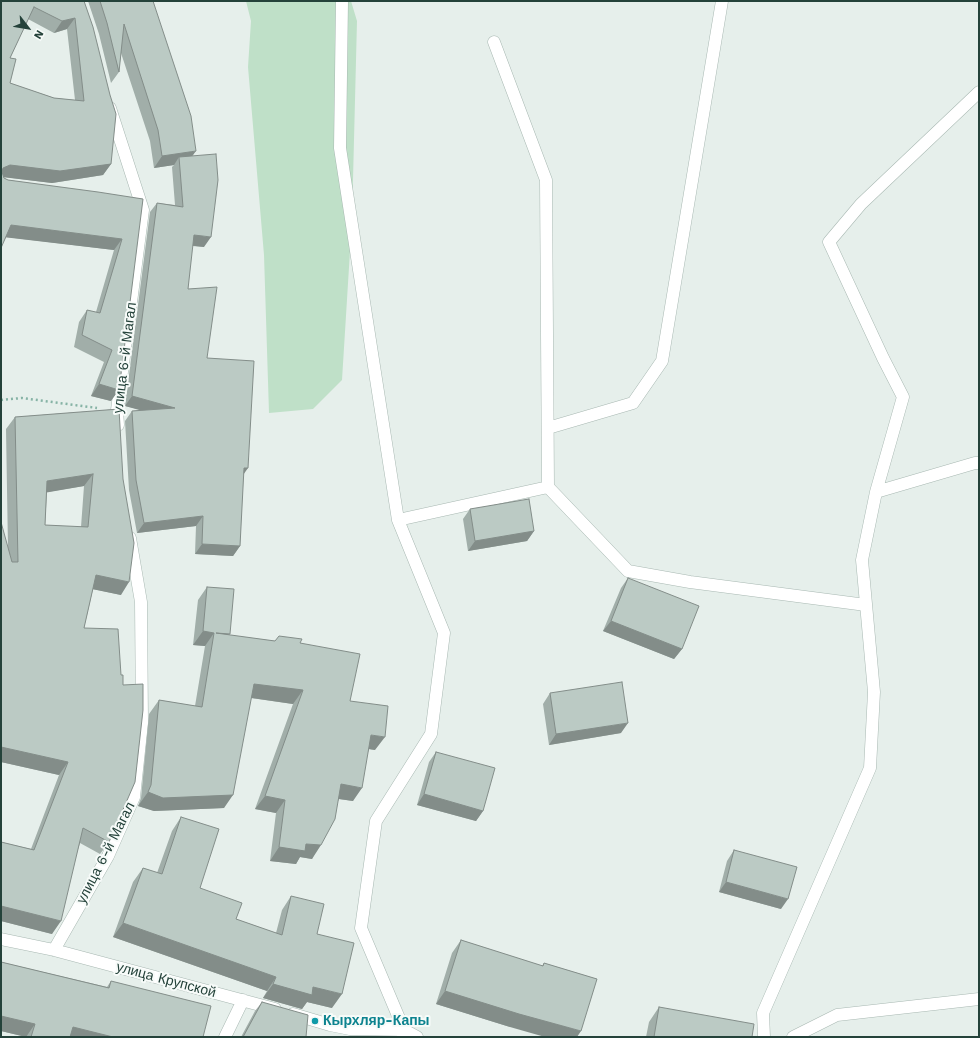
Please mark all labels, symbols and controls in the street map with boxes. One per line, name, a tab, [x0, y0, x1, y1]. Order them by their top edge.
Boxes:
north arrow	[8, 8, 48, 48]
text: N	[31, 28, 46, 41]
street label: улица 6-й Магал	[110, 301, 140, 415]
street label: улица 6-й Магал	[73, 799, 139, 907]
street label: улица Крупской	[114, 959, 218, 1001]
place label: Кырхляр-Капы	[323, 1013, 430, 1029]
marker: Кырхляр-Капы	[310, 1016, 320, 1026]

